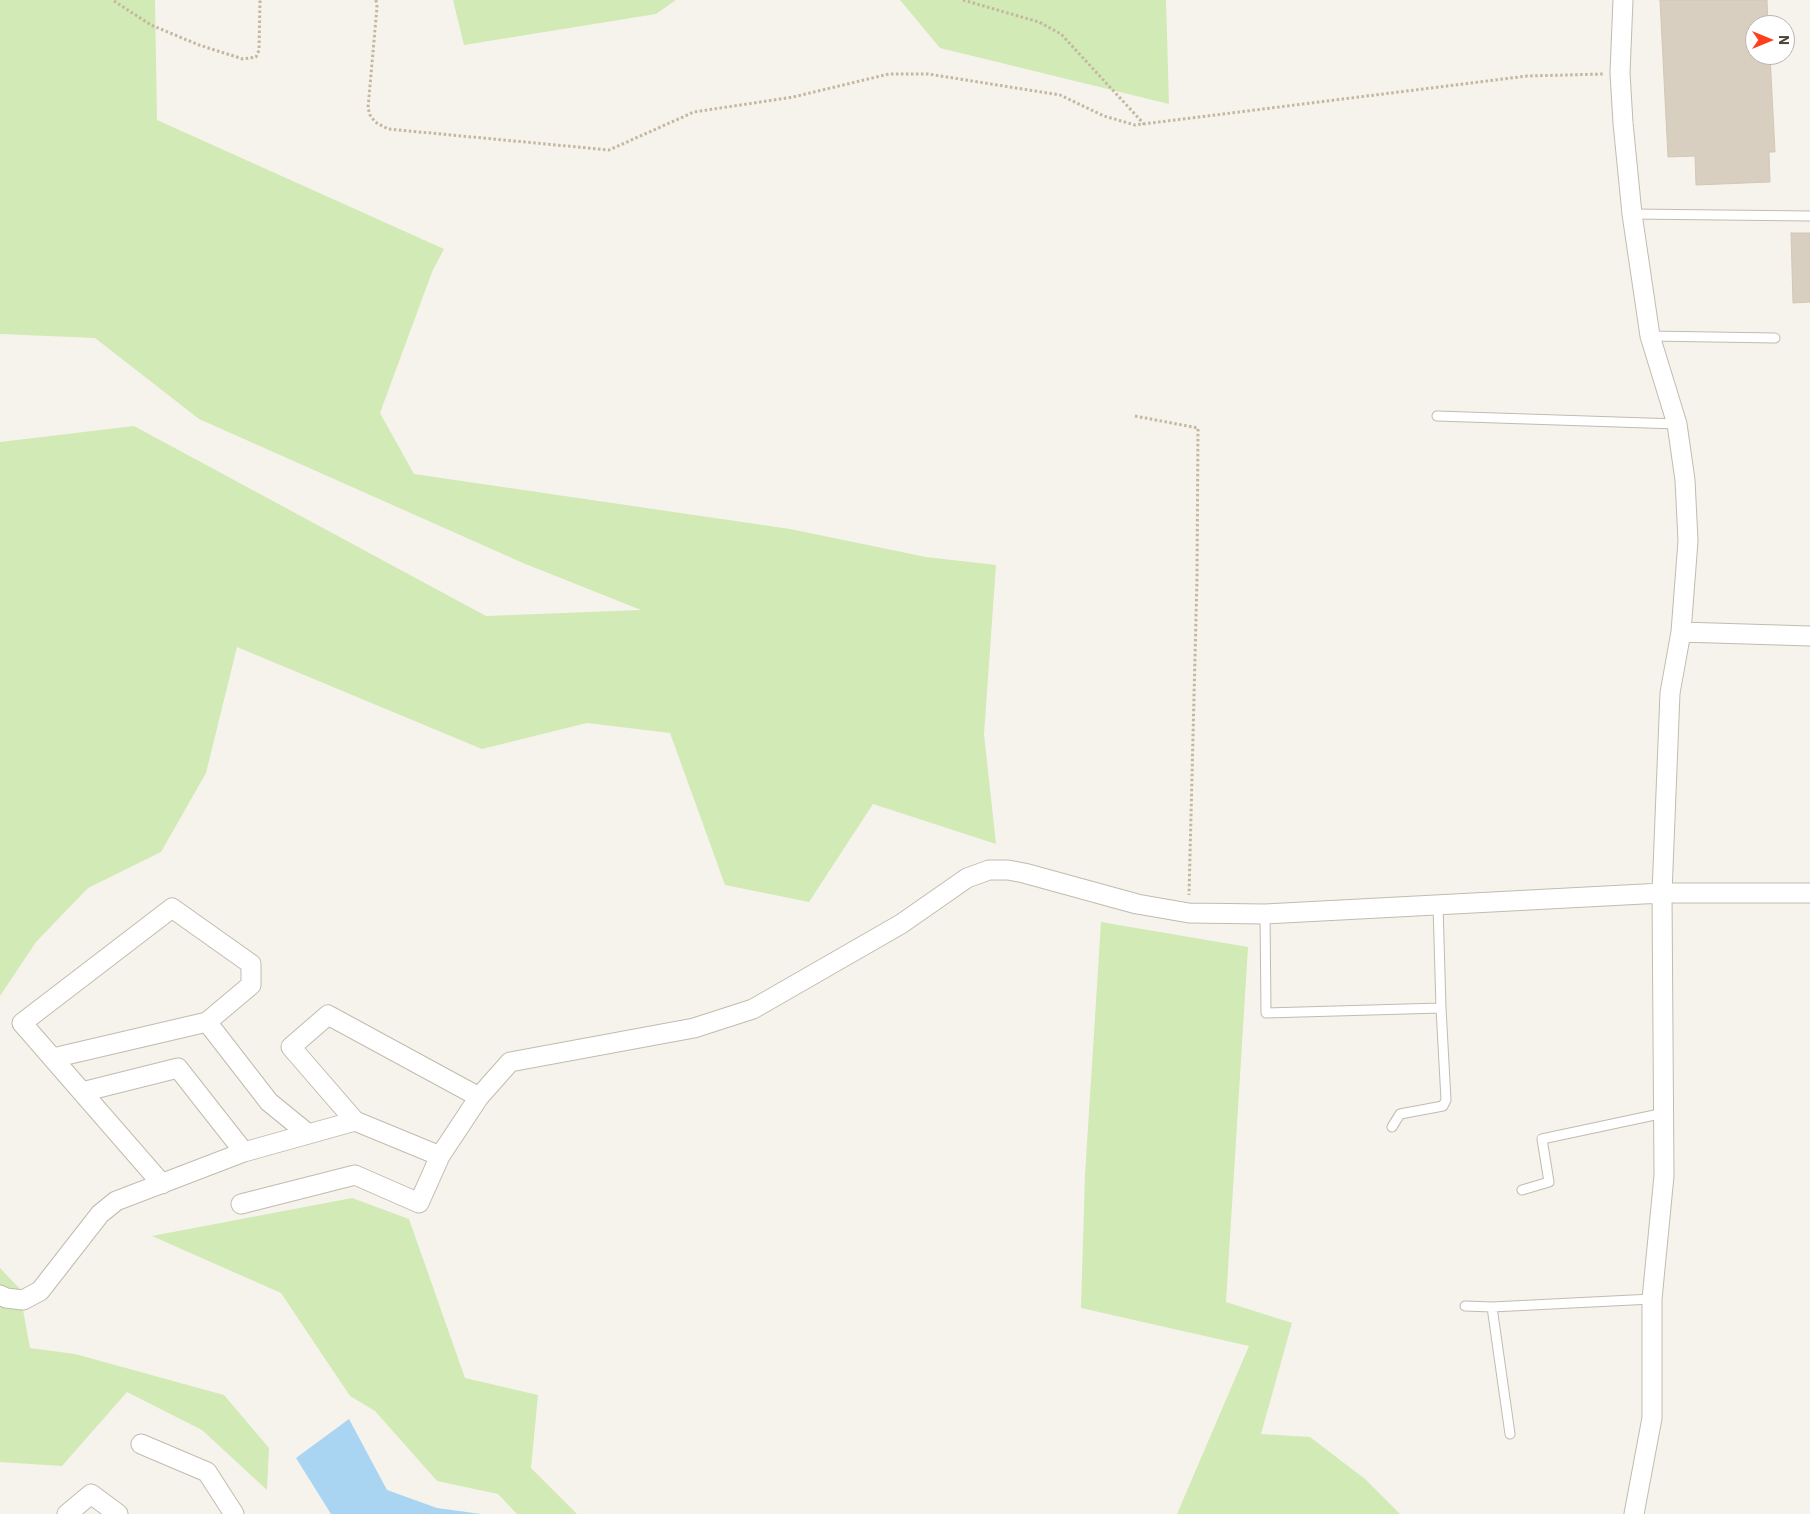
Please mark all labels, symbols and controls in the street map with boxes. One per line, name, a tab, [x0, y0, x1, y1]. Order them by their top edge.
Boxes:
north arrow	[1745, 15, 1795, 65]
text: N	[1775, 35, 1793, 45]

